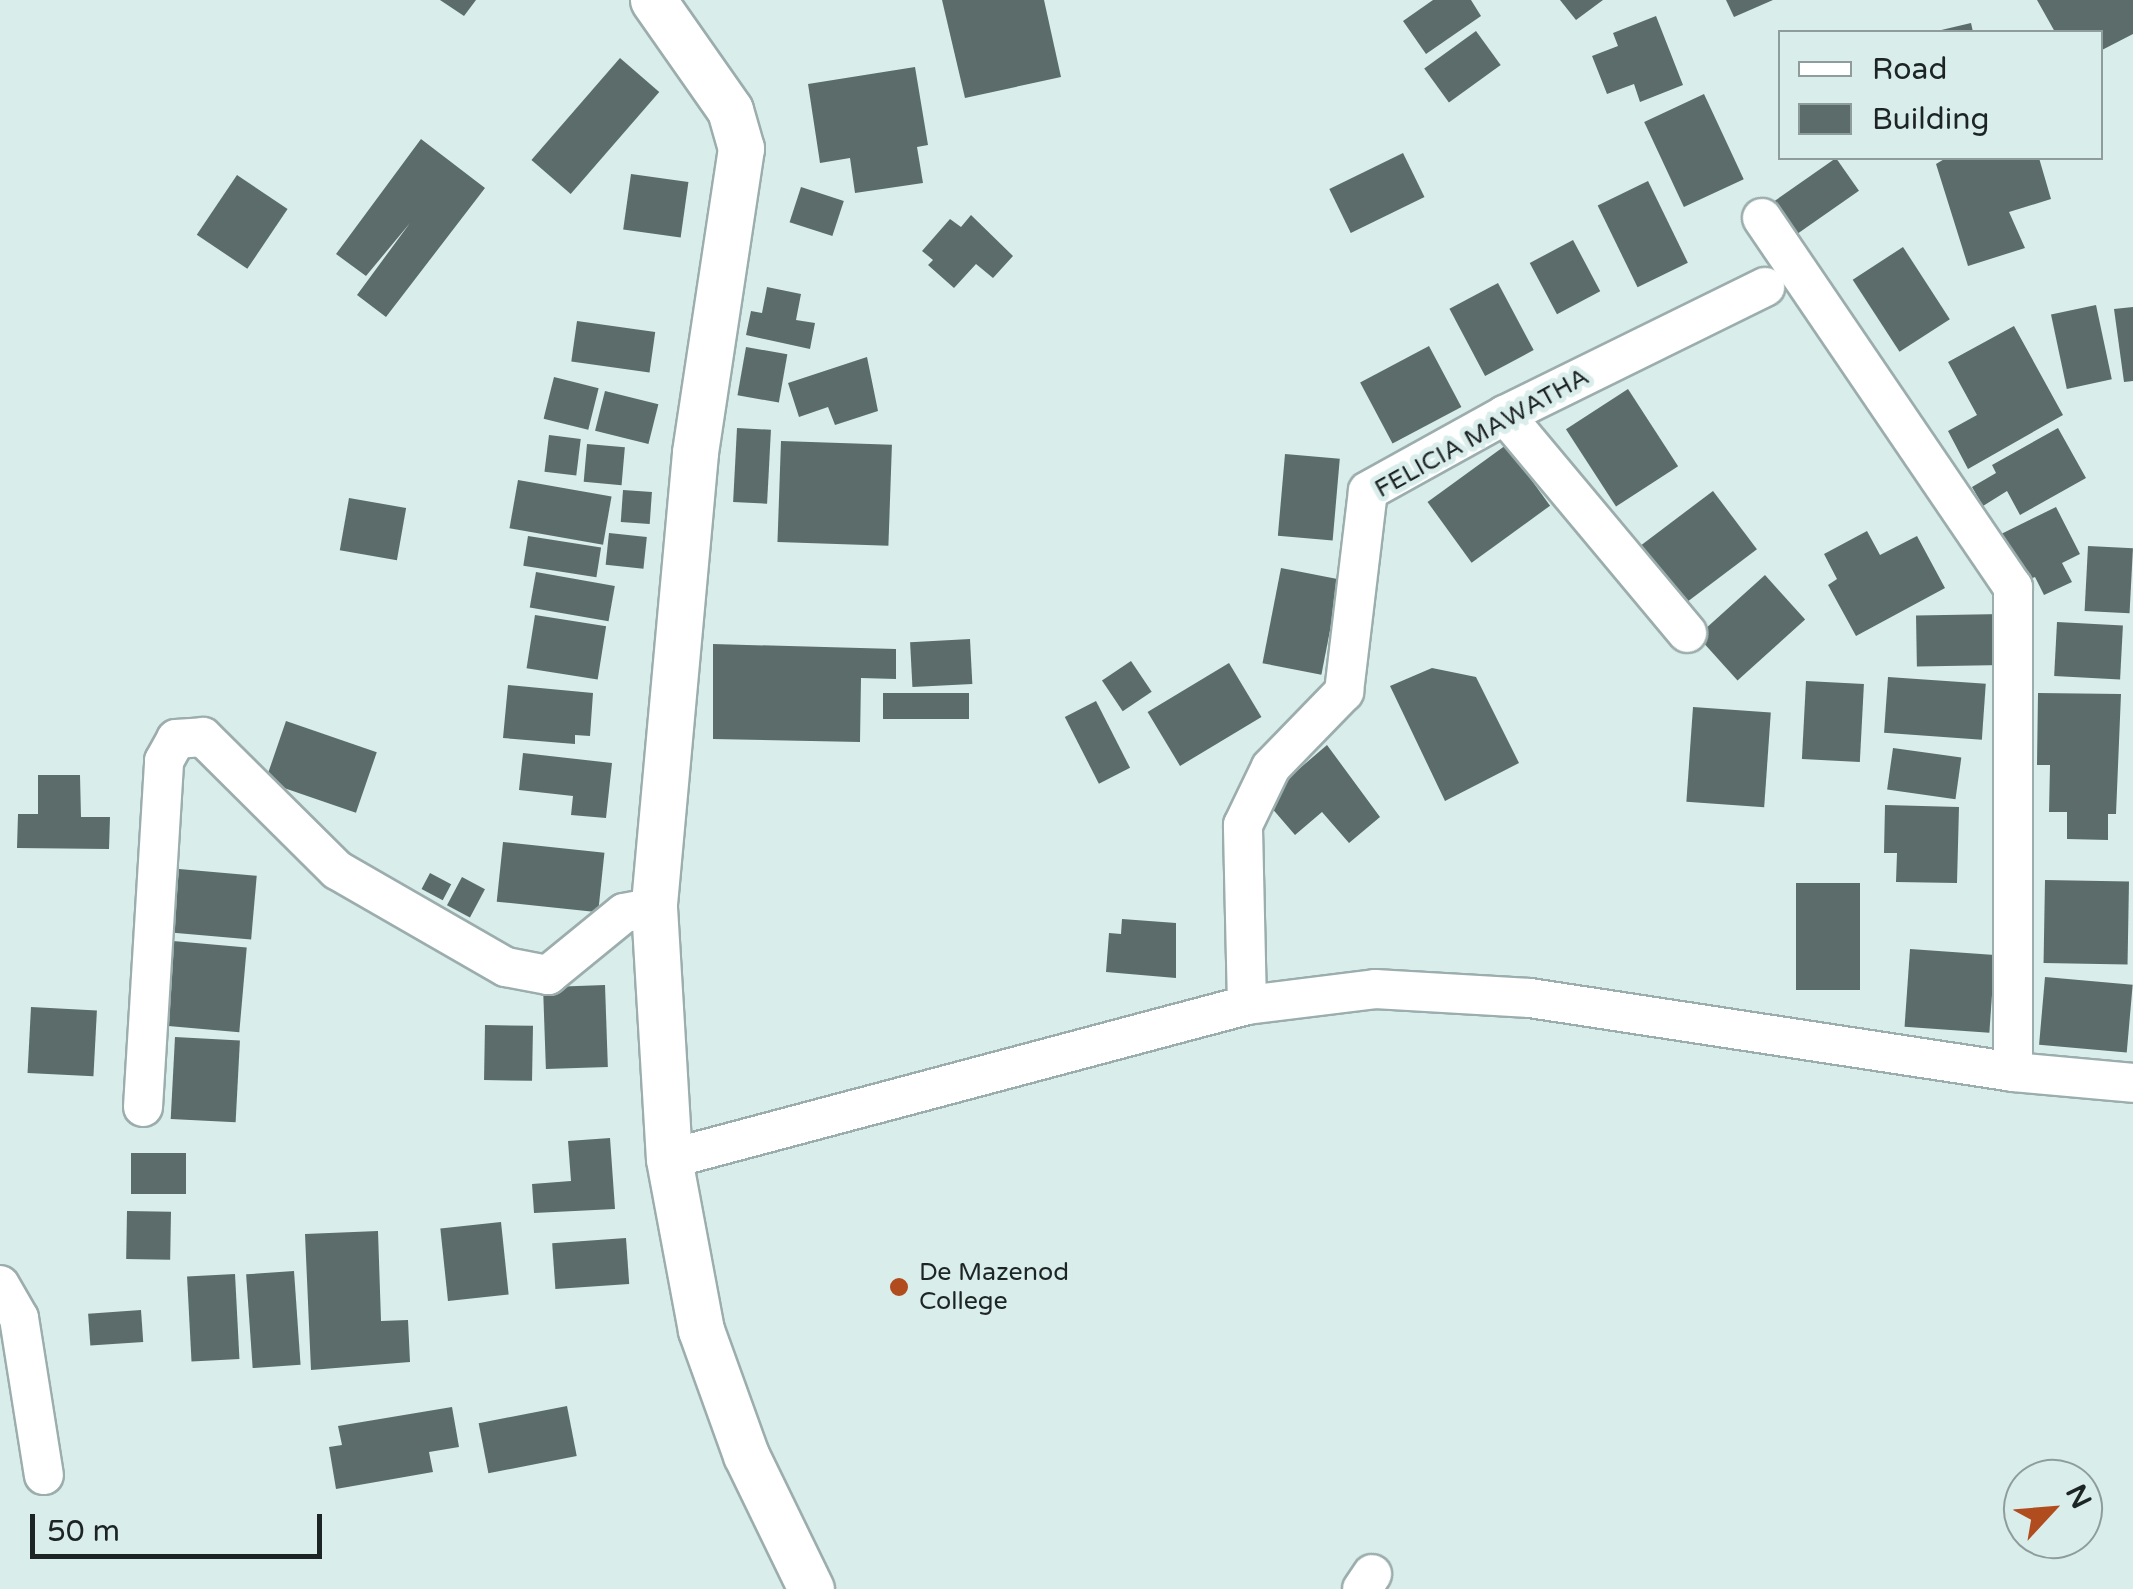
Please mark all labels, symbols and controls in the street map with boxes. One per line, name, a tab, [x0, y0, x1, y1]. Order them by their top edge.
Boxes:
legend	[1778, 30, 2103, 160]
text: Road	[1872, 51, 1947, 88]
text: Building	[1872, 101, 1989, 138]
street label: FELICIA MAWATHA	[1370, 362, 1594, 504]
place label: De Mazenod College	[919, 1258, 1069, 1317]
marker: De Mazenod College	[888, 1276, 910, 1298]
north arrow	[2003, 1459, 2103, 1559]
text: N	[2058, 1479, 2098, 1514]
scale bar	[35, 1494, 328, 1556]
text: 50 m	[47, 1513, 120, 1550]

